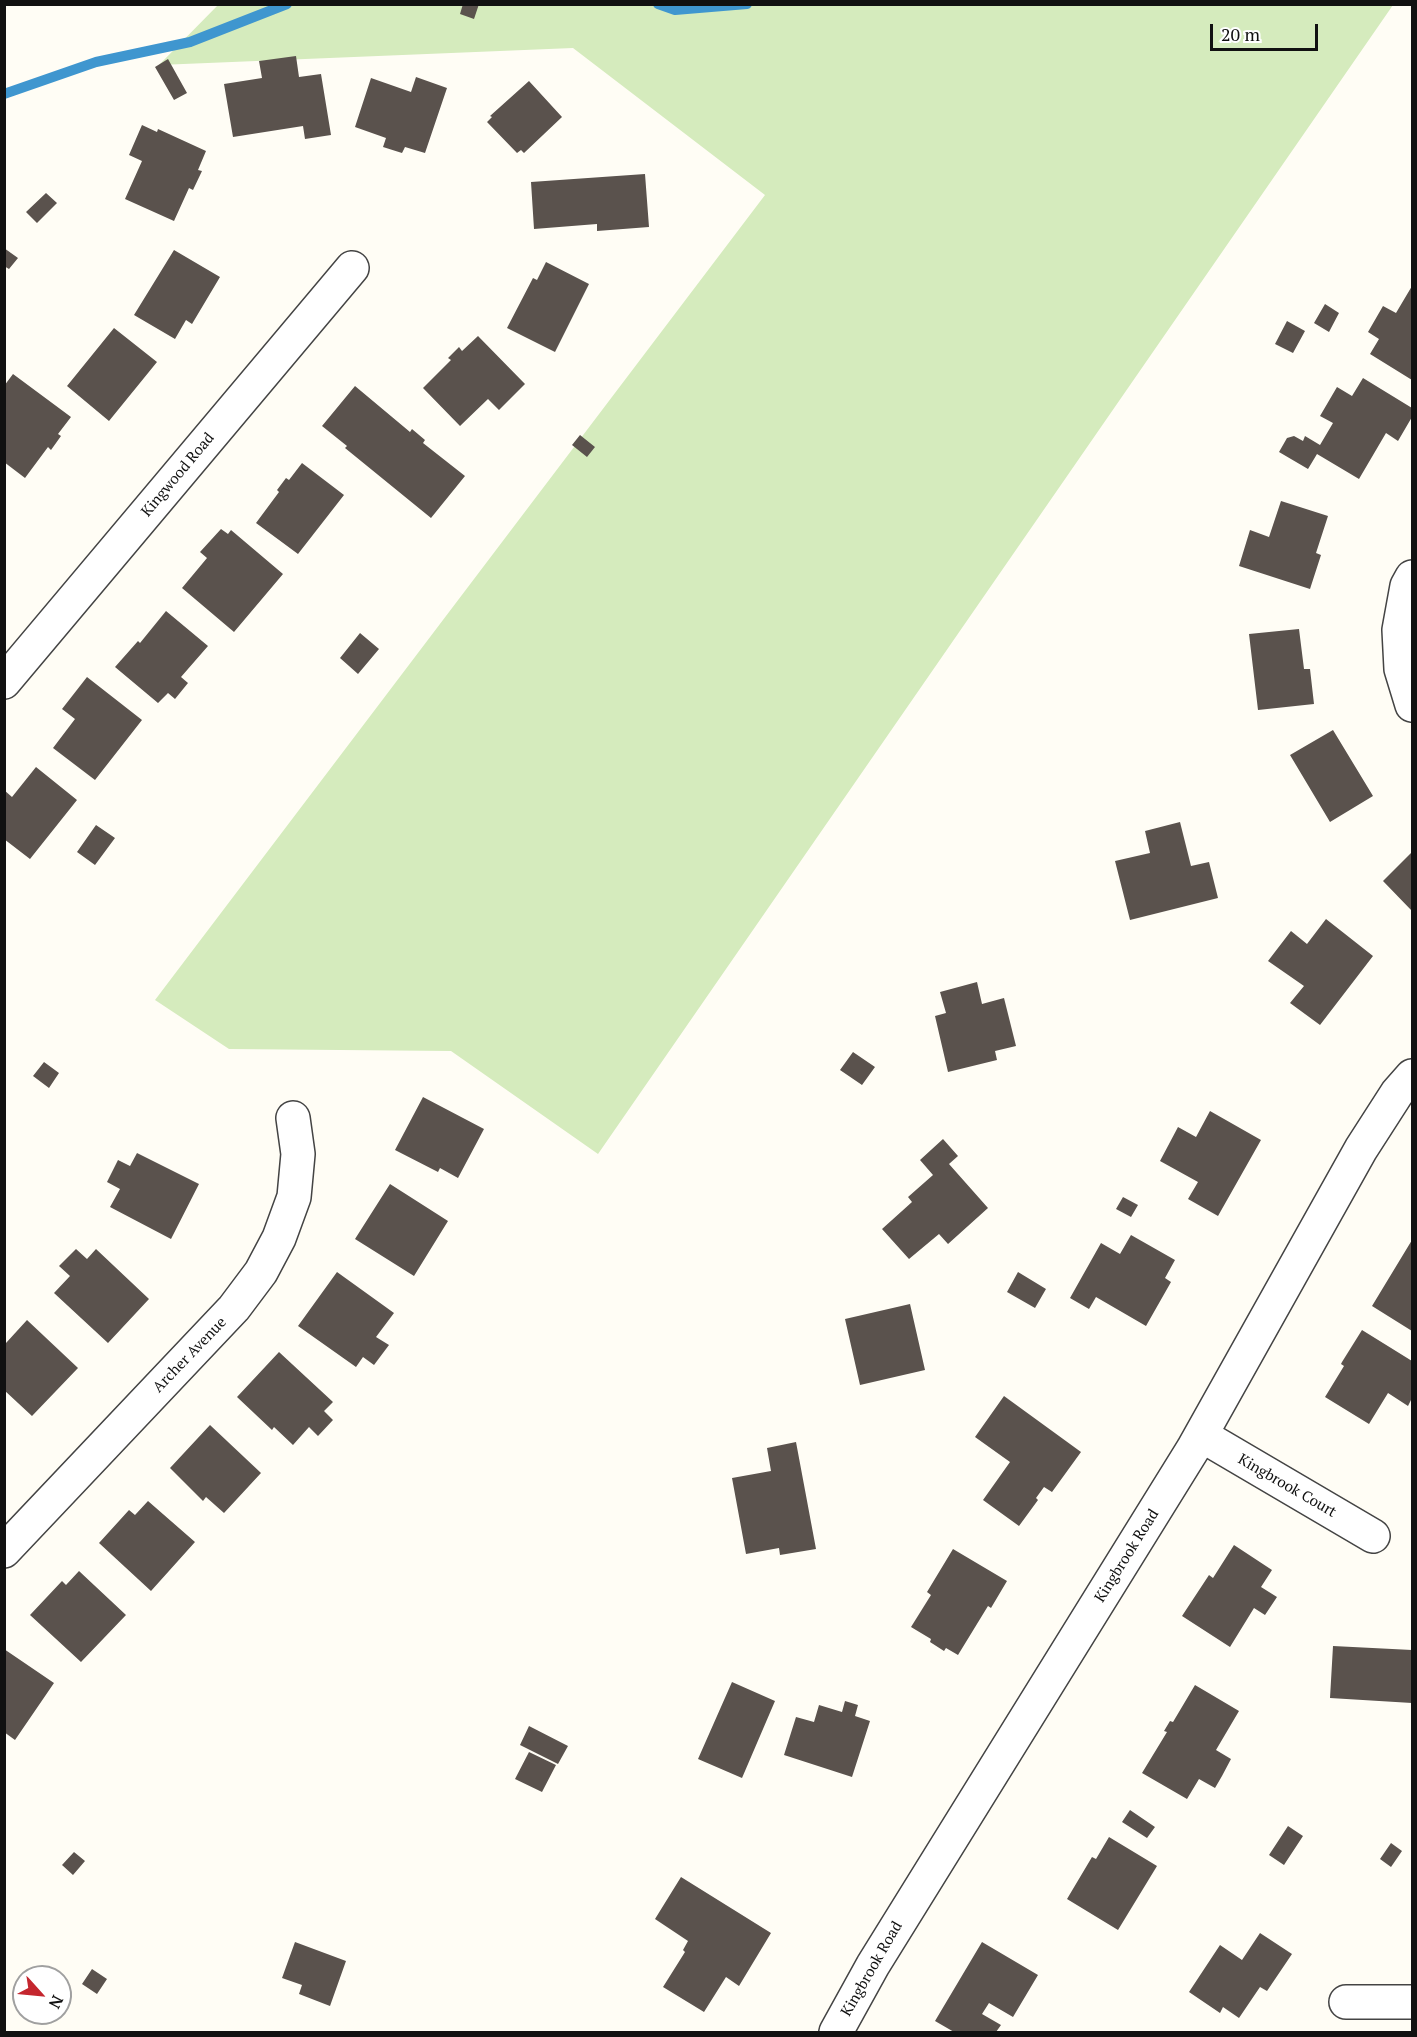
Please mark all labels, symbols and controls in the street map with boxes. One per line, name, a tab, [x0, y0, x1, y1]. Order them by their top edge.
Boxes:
scale bar	[1213, 12, 1321, 50]
text: 20 m	[1221, 22, 1260, 46]
street label: Kingwood Road	[138, 429, 218, 521]
street label: Archer Avenue	[150, 1314, 230, 1396]
street label: Kingbrook Court	[1235, 1451, 1339, 1521]
street label: Kingbrook Road	[1091, 1506, 1163, 1606]
street label: Kingbrook Road	[838, 1918, 906, 2020]
north arrow	[12, 1965, 72, 2025]
text: N	[44, 1992, 69, 2013]

